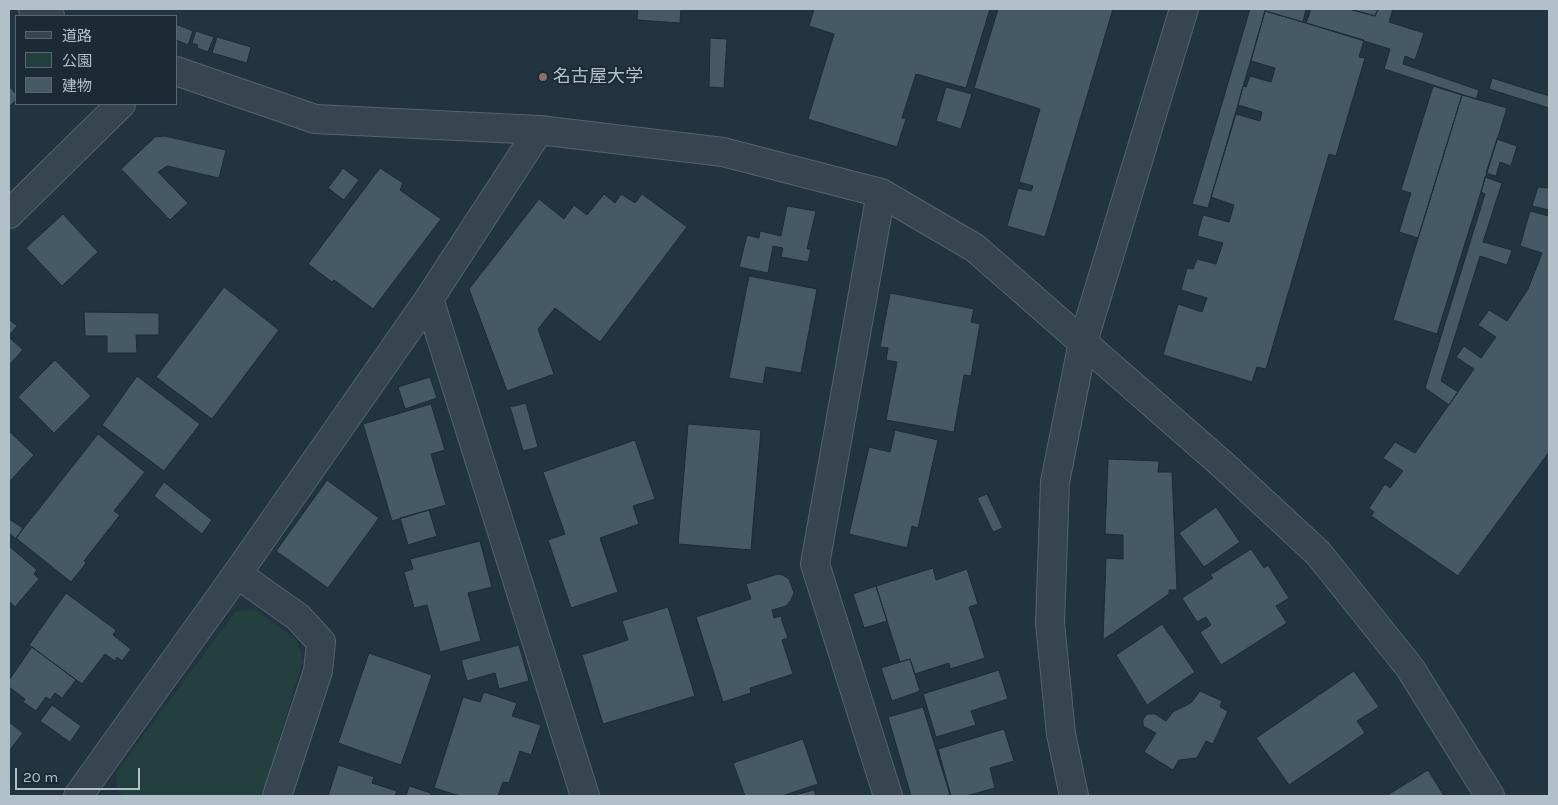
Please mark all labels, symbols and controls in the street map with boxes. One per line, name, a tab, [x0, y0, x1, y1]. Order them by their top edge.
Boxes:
legend	[15, 15, 178, 105]
text: 道路	[62, 27, 92, 45]
text: 公園	[62, 52, 92, 70]
place label: 名古屋大学	[553, 66, 643, 88]
marker: 名古屋大学	[537, 71, 549, 83]
text: 建物	[62, 77, 92, 95]
scale bar	[18, 758, 142, 790]
text: 20 m	[23, 768, 58, 786]

